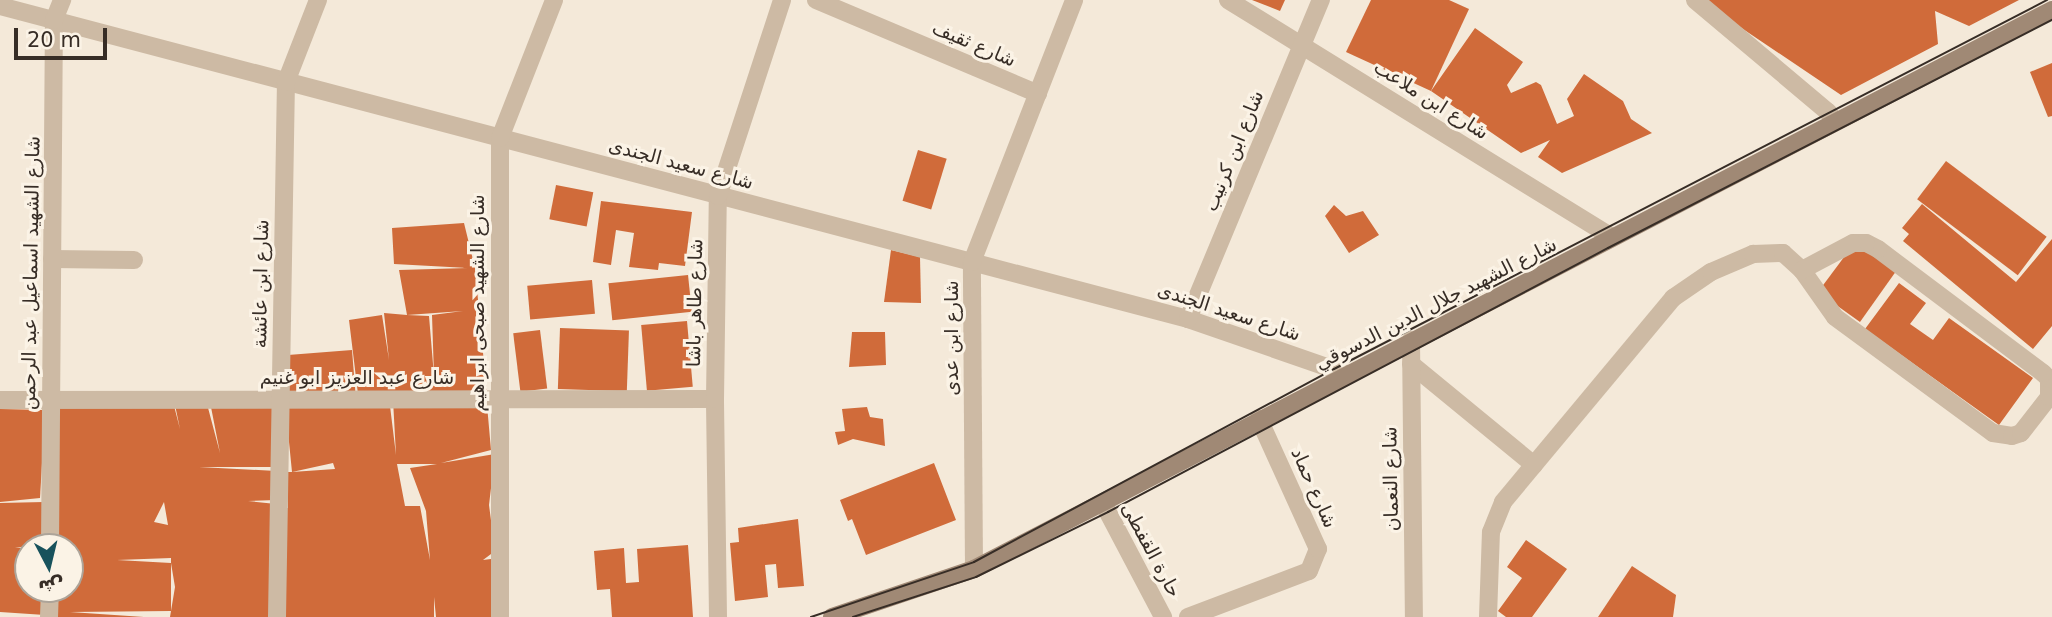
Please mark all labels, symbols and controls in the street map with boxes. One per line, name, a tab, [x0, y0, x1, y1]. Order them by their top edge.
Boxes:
scale bar	[18, 14, 110, 58]
street label: شارع ثقيف	[929, 16, 1019, 72]
text: 20 m	[27, 28, 81, 52]
street label: شارع ابن ملاعب	[1369, 56, 1493, 144]
street label: شارع ابن كرنيب	[1199, 87, 1269, 215]
street label: شارع سعيد الجندى	[606, 134, 756, 194]
street label: شارع الشهيد اسماعيل عبد الرحمن	[17, 136, 45, 410]
street label: شارع الشهيد صبحى ابراهيم	[467, 194, 489, 412]
street label: شارع ابن عائشة	[248, 219, 274, 349]
street label: شارع الشهيد جلال الدين الدسوقي	[1311, 233, 1561, 375]
street label: شارع طاهر باشا	[682, 239, 708, 367]
street label: شارع سعيد الجندى	[1155, 278, 1303, 346]
street label: شارع ابن عدى	[941, 280, 963, 396]
street label: شارع عبد العزيز ابو غنيم	[260, 367, 454, 389]
street label: شارع النعمان	[1379, 426, 1403, 532]
street label: شارع حماد	[1286, 444, 1342, 532]
street label: حارة القفطى	[1116, 499, 1186, 601]
north arrow	[14, 533, 84, 603]
text: ش	[37, 574, 66, 599]

